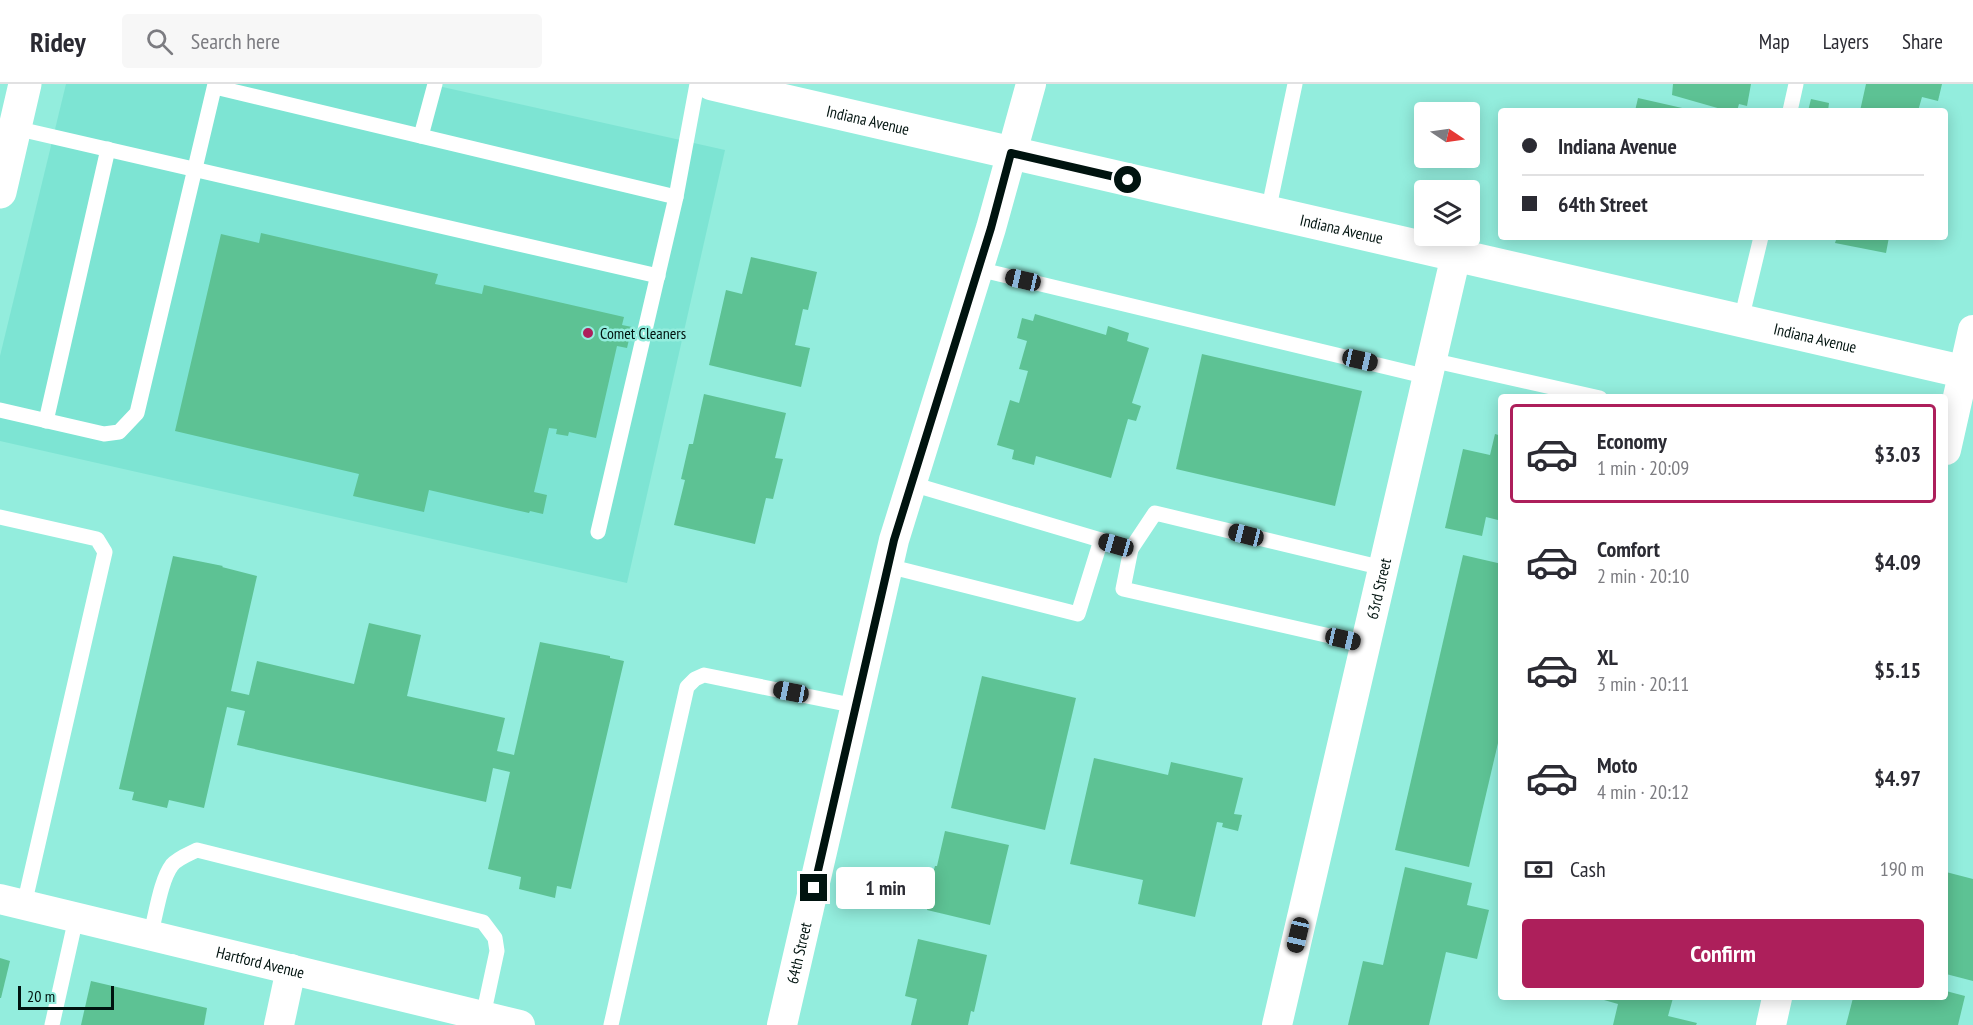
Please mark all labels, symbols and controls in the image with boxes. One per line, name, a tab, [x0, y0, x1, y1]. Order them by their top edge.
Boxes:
search box	[122, 14, 542, 68]
text: Ridey	[30, 23, 86, 60]
icon: search	[143, 25, 176, 58]
text: Search here	[191, 27, 280, 55]
text: Map	[1759, 28, 1790, 55]
text: Layers	[1823, 28, 1869, 55]
text: Share	[1902, 28, 1943, 55]
street label: Indiana Avenue	[825, 101, 911, 139]
north arrow	[1414, 102, 1480, 168]
map controls	[1414, 102, 1480, 246]
text: Indiana Avenue	[1558, 132, 1677, 160]
route start	[1114, 166, 1141, 193]
button: layers	[1414, 180, 1480, 246]
text: 64th Street	[1558, 190, 1648, 218]
street label: Indiana Avenue	[1298, 210, 1385, 248]
car	[1003, 267, 1043, 293]
street label: Indiana Avenue	[1772, 318, 1859, 357]
place label: Comet Cleaners	[600, 323, 686, 343]
marker: Comet Cleaners	[581, 326, 595, 340]
car	[1340, 347, 1380, 373]
icon: car	[1525, 427, 1579, 481]
text: Economy	[1597, 427, 1667, 455]
text: $3.03	[1874, 440, 1921, 468]
text: 1 min · 20:09	[1597, 455, 1689, 481]
car	[1226, 522, 1266, 548]
car	[1096, 531, 1136, 559]
icon: car	[1525, 535, 1579, 589]
text: Comfort	[1597, 535, 1660, 563]
text: $4.09	[1874, 548, 1921, 576]
street label: 63rd Street	[1362, 555, 1395, 621]
text: 2 min · 20:10	[1597, 563, 1689, 589]
car	[1323, 626, 1363, 652]
icon: car	[1525, 643, 1579, 697]
text: XL	[1597, 643, 1618, 671]
text: $5.15	[1874, 656, 1921, 684]
text: 3 min · 20:11	[1597, 671, 1689, 697]
car	[772, 680, 810, 704]
icon: car	[1525, 751, 1579, 805]
text: Moto	[1597, 751, 1638, 779]
text: $4.97	[1874, 764, 1921, 792]
text: 4 min · 20:12	[1597, 779, 1689, 805]
icon: cash	[1522, 853, 1555, 886]
text: Cash	[1570, 855, 1606, 883]
text: 190 m	[1880, 856, 1924, 882]
callout: 1 min	[835, 867, 934, 909]
route end	[800, 874, 827, 901]
text: 1 min	[865, 875, 906, 901]
car	[1285, 915, 1311, 955]
button: Confirm	[1522, 919, 1924, 988]
street label: 64th Street	[782, 920, 816, 986]
street label: Hartford Avenue	[214, 942, 306, 982]
scale bar	[18, 983, 114, 1010]
text: 20 m	[27, 986, 55, 1006]

